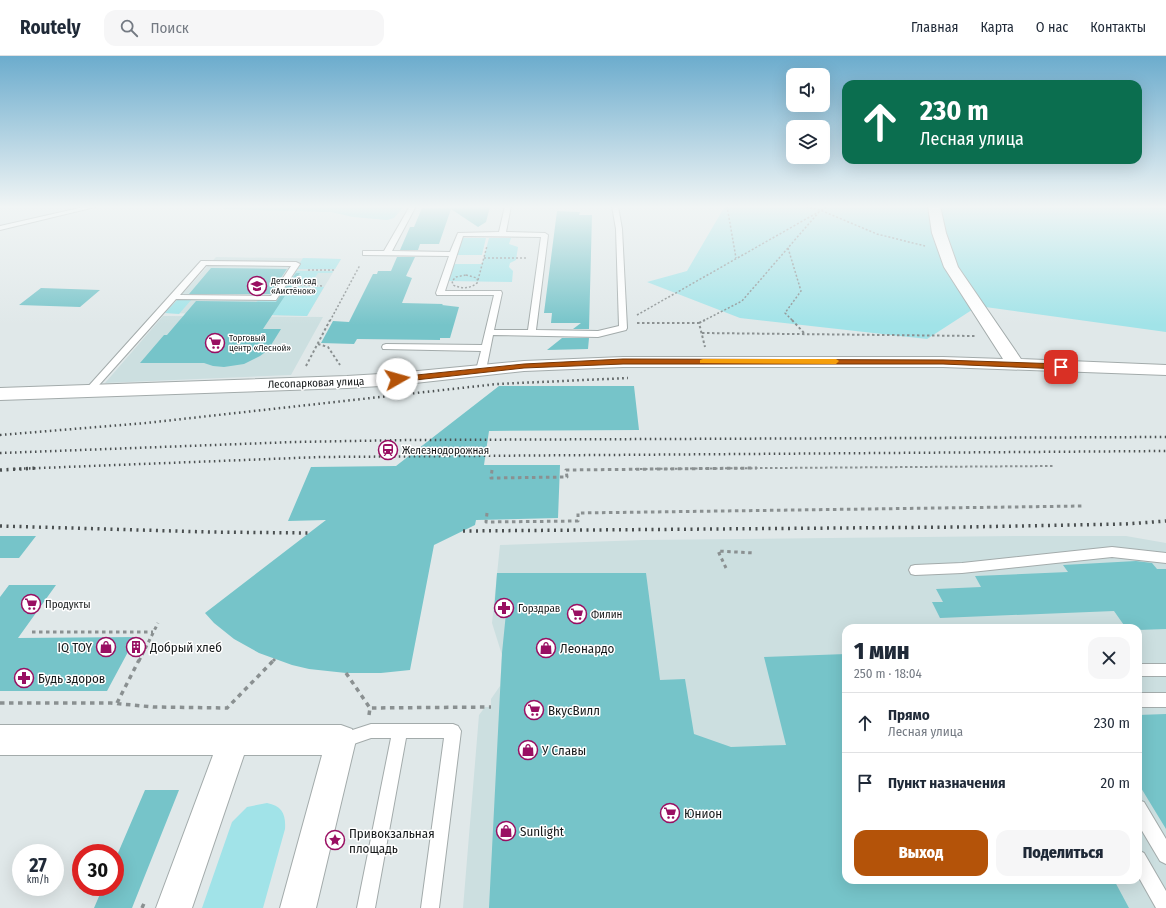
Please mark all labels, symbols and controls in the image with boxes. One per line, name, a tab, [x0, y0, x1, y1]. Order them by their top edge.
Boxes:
search box	[104, 10, 384, 46]
text: Routely	[20, 16, 80, 39]
icon: search	[118, 17, 140, 39]
text: Поиск	[150, 19, 189, 37]
text: Главная	[911, 19, 958, 36]
text: Карта	[980, 19, 1014, 36]
text: О нас	[1036, 19, 1068, 36]
text: Контакты	[1090, 19, 1146, 36]
map controls	[786, 68, 830, 164]
button: sound	[786, 68, 830, 112]
text: 230 m	[920, 94, 989, 127]
icon: ahead	[854, 96, 906, 148]
button: layers	[786, 120, 830, 164]
text: Лесная улица	[920, 128, 1024, 150]
school or university icon: Детский сад «Аистёнок»	[246, 275, 268, 297]
place label: Детский сад «Аистёнок»	[270, 276, 317, 296]
supermarket icon: Торговый центр «Лесной»	[204, 332, 226, 354]
place label: Торговый центр «Лесной»	[229, 333, 291, 353]
pin	[1044, 350, 1078, 384]
icon: arrive	[1050, 356, 1072, 378]
position arrow	[376, 358, 418, 400]
street label: Лесопарковая улица	[268, 375, 364, 391]
station icon: Железнодорожная	[377, 439, 399, 461]
place label: Железнодорожная	[402, 444, 489, 457]
supermarket icon: Продукты	[20, 593, 42, 615]
pharmacy icon: Горздрав	[493, 597, 515, 619]
place label: Продукты	[45, 598, 91, 611]
place label: Горздрав	[518, 602, 560, 615]
supermarket icon: Филин	[566, 603, 588, 625]
place label: Филин	[591, 608, 622, 621]
shop icon: IQ TOY	[95, 636, 117, 658]
building icon: Добрый хлеб	[125, 636, 147, 658]
shop icon: Леонардо	[535, 637, 557, 659]
text: 1 мин	[854, 637, 909, 665]
button: close	[1088, 637, 1130, 679]
place label: IQ TOY	[58, 640, 93, 655]
place label: Добрый хлеб	[149, 640, 222, 655]
place label: Леонардо	[560, 641, 615, 656]
text: 250 m · 18:04	[854, 666, 922, 681]
pharmacy icon: Будь здоров	[13, 667, 35, 689]
place label: Будь здоров	[38, 671, 105, 686]
supermarket icon: ВкусВилл	[523, 699, 545, 721]
place label: ВкусВилл	[548, 703, 600, 718]
text: Прямо	[888, 706, 930, 724]
icon: ahead	[854, 712, 876, 734]
text: 230 m	[1094, 714, 1130, 732]
text: Лесная улица	[888, 724, 963, 739]
shop icon: У Славы	[517, 739, 539, 761]
place label: У Славы	[541, 743, 586, 758]
icon: arrive	[854, 772, 876, 794]
text: Пункт назначения	[888, 774, 1006, 792]
text: 20 m	[1101, 774, 1130, 792]
supermarket icon: Юнион	[659, 802, 681, 824]
place label: Юнион	[684, 806, 722, 821]
shop icon: Sunlight	[495, 820, 517, 842]
place label: Sunlight	[520, 824, 565, 839]
place label: Привокзальная площадь	[349, 826, 435, 856]
place icon: Привокзальная площадь	[324, 829, 346, 851]
button: Выход	[854, 830, 988, 876]
button: Поделиться	[996, 830, 1130, 876]
speed limit sign: 30	[72, 844, 124, 896]
text: 27	[29, 853, 47, 877]
text: km/h	[27, 874, 49, 886]

